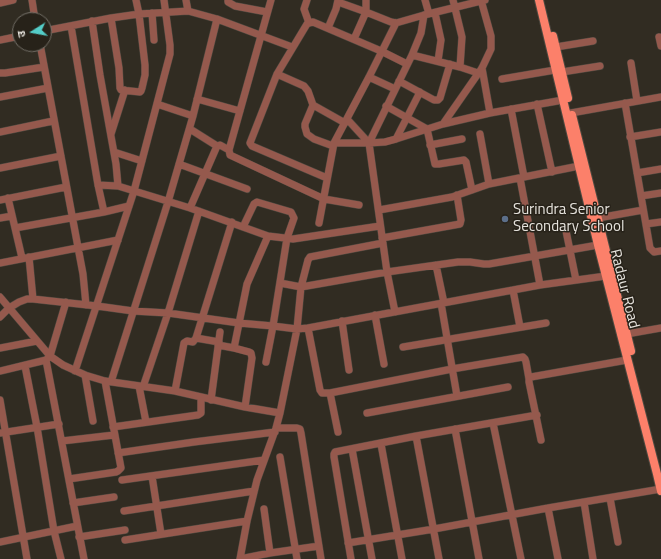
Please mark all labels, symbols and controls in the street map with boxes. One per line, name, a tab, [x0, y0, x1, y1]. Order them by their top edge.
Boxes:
north arrow	[12, 12, 52, 52]
text: उ	[13, 29, 30, 39]
place label: Surindra Senior Secondary School	[513, 201, 624, 236]
marker: Surindra Senior Secondary School	[500, 214, 510, 224]
street label: Radaur Road	[605, 247, 643, 331]

